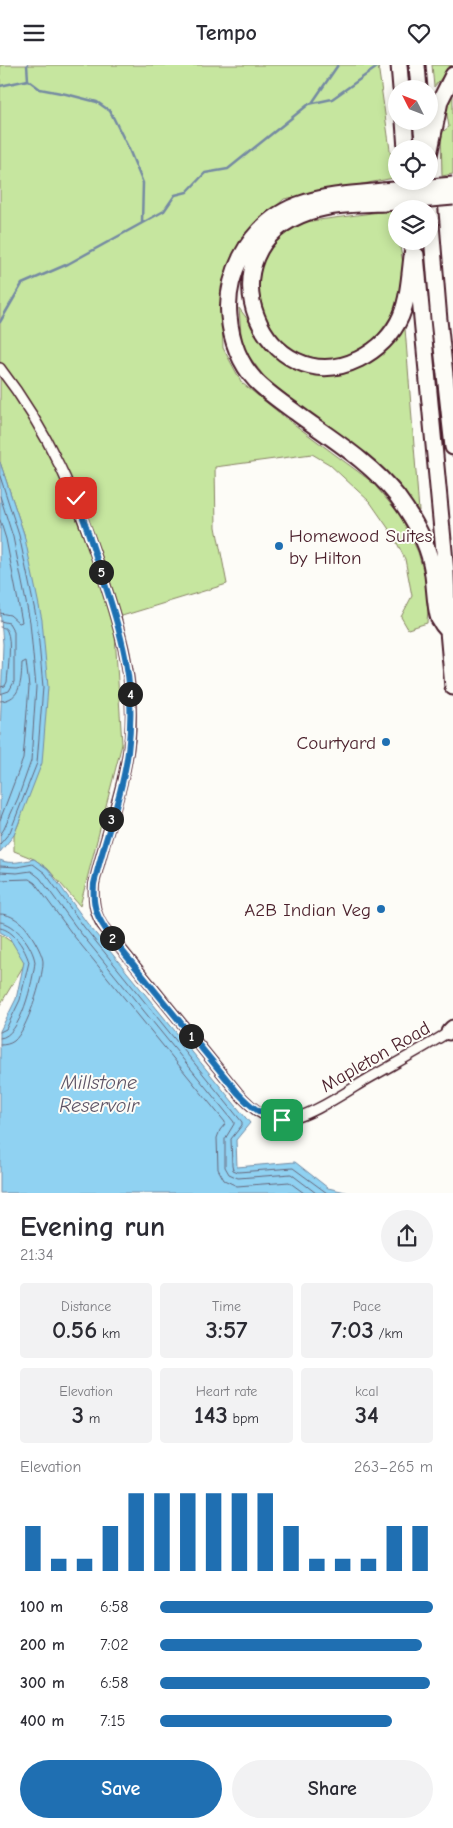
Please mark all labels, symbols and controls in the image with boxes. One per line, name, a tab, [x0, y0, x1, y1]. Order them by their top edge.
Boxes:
icon: menu	[20, 19, 48, 47]
icon: heart	[405, 19, 433, 47]
text: Tempo	[196, 20, 257, 46]
north arrow	[388, 80, 438, 130]
map controls	[388, 80, 438, 250]
button: locate	[388, 140, 438, 190]
button: layers	[388, 200, 438, 250]
pin	[55, 477, 97, 519]
icon: check	[62, 484, 90, 512]
place label: Homewood Suites by Hilton	[289, 525, 432, 569]
marker: Homewood Suites by Hilton	[273, 540, 285, 552]
pin: 5	[88, 559, 114, 585]
text: 5	[98, 564, 105, 581]
pin: 4	[118, 681, 142, 707]
text: 4	[127, 686, 134, 703]
place label: Courtyard	[297, 732, 376, 754]
marker: Courtyard	[380, 736, 392, 748]
pin: 3	[98, 807, 124, 831]
text: 3	[108, 811, 115, 828]
place label: A2B Indian Veg	[244, 899, 371, 921]
marker: A2B Indian Veg	[375, 903, 387, 915]
pin: 2	[100, 925, 124, 951]
text: 2	[109, 930, 116, 947]
street label: Mapleton Road	[317, 1017, 434, 1097]
pin: 1	[178, 1023, 204, 1049]
text: 1	[189, 1028, 194, 1045]
water label: Millstone Reservoir	[59, 1071, 140, 1117]
pin	[261, 1099, 303, 1141]
icon: arrive	[268, 1106, 296, 1134]
button: share	[381, 1210, 433, 1262]
text: Evening run	[20, 1211, 165, 1243]
text: 21:34	[20, 1246, 53, 1264]
text: Distance	[61, 1298, 111, 1315]
text: Time	[212, 1298, 241, 1315]
text: Pace	[353, 1298, 381, 1315]
text: 0.56	[52, 1315, 97, 1344]
text: 3:57	[205, 1315, 248, 1344]
text: 7:03	[331, 1315, 374, 1344]
text: km	[97, 1325, 120, 1342]
text: /km	[374, 1325, 403, 1342]
text: Elevation	[59, 1383, 113, 1400]
text: Heart rate	[196, 1383, 257, 1400]
text: kcal	[355, 1383, 379, 1400]
text: 3	[72, 1400, 84, 1429]
text: 143	[194, 1400, 228, 1429]
text: 34	[355, 1400, 379, 1429]
text: m	[84, 1410, 100, 1427]
text: bpm	[228, 1410, 259, 1427]
text: Elevation	[20, 1458, 81, 1476]
text: 263–265 m	[354, 1458, 433, 1476]
text: 100 m	[20, 1598, 63, 1616]
text: 6:58	[100, 1598, 128, 1616]
text: 200 m	[20, 1636, 65, 1654]
text: 7:02	[100, 1636, 129, 1654]
text: 300 m	[20, 1674, 65, 1692]
text: 6:58	[100, 1674, 128, 1692]
text: 400 m	[20, 1712, 64, 1730]
text: 7:15	[100, 1712, 125, 1730]
button: Save	[20, 1760, 222, 1818]
button: Share	[232, 1760, 433, 1818]

